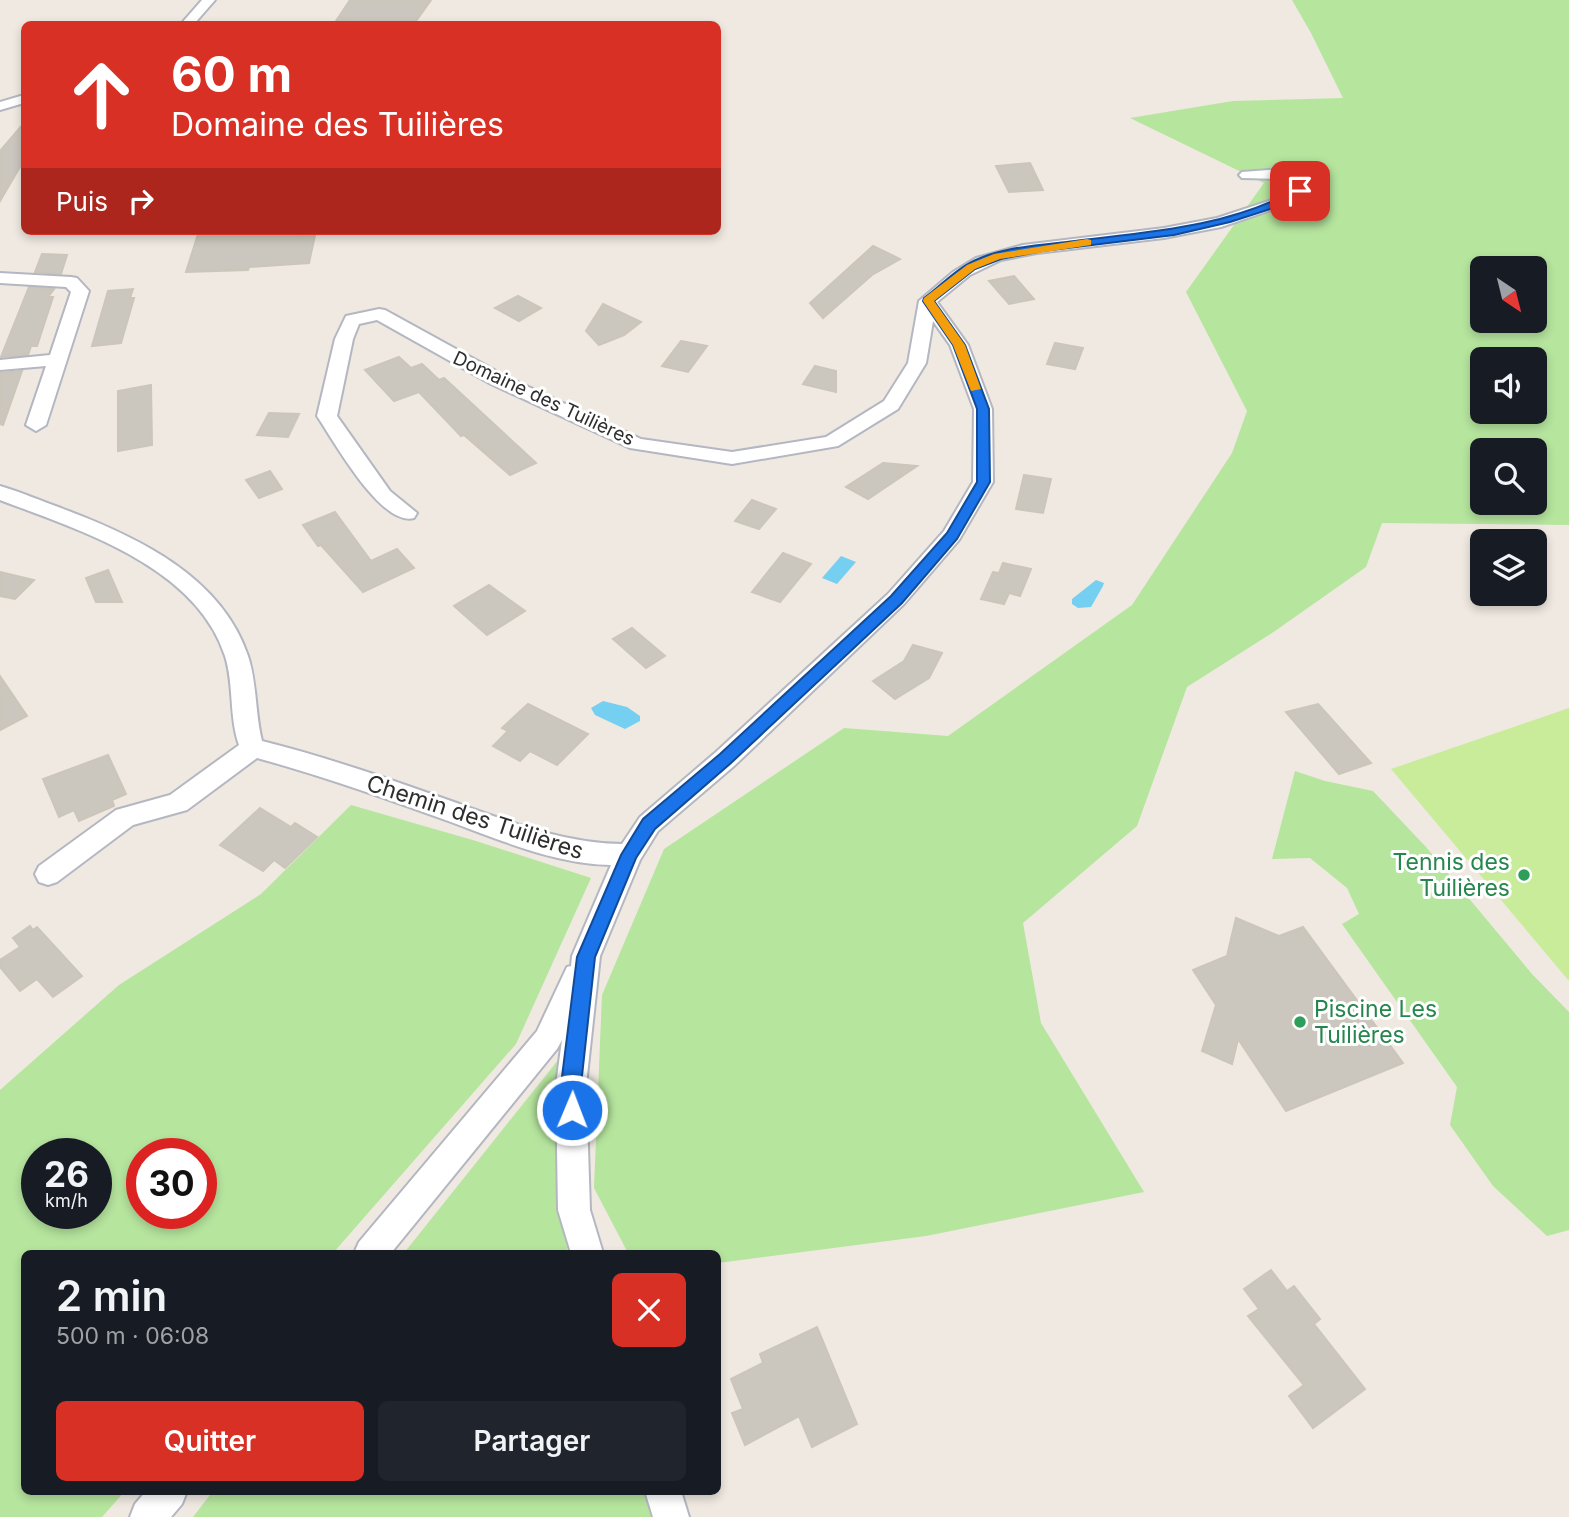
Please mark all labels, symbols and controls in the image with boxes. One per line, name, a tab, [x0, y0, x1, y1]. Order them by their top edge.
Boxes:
text: 60 m	[171, 45, 292, 104]
icon: ahead	[56, 49, 147, 140]
text: Domaine des Tuilières	[171, 105, 504, 144]
pin	[1270, 161, 1330, 221]
icon: arrive	[1281, 172, 1319, 210]
icon: right	[122, 182, 160, 220]
text: Puis	[56, 186, 108, 217]
north arrow	[1470, 256, 1547, 332]
map controls	[1470, 256, 1547, 606]
street label: Domaine des Tuilières	[449, 346, 638, 451]
button: sound	[1470, 347, 1547, 424]
button: search	[1470, 438, 1547, 515]
button: layers	[1470, 529, 1547, 606]
street label: Chemin des Tuilières	[363, 769, 587, 865]
place label: Tennis des Tuilières	[1393, 848, 1510, 902]
marker: Tennis des Tuilières	[1516, 867, 1532, 883]
place label: Piscine Les Tuilières	[1314, 995, 1437, 1049]
marker: Piscine Les Tuilières	[1292, 1014, 1308, 1030]
position arrow	[535, 1073, 609, 1147]
speed limit sign: 30	[126, 1138, 217, 1229]
text: 26	[44, 1153, 89, 1195]
text: km/h	[45, 1190, 88, 1211]
text: 2 min	[56, 1270, 167, 1321]
button: close	[612, 1273, 686, 1347]
text: 500 m · 06:08	[56, 1322, 209, 1350]
button: Quitter	[56, 1401, 364, 1481]
button: Partager	[378, 1401, 686, 1481]

